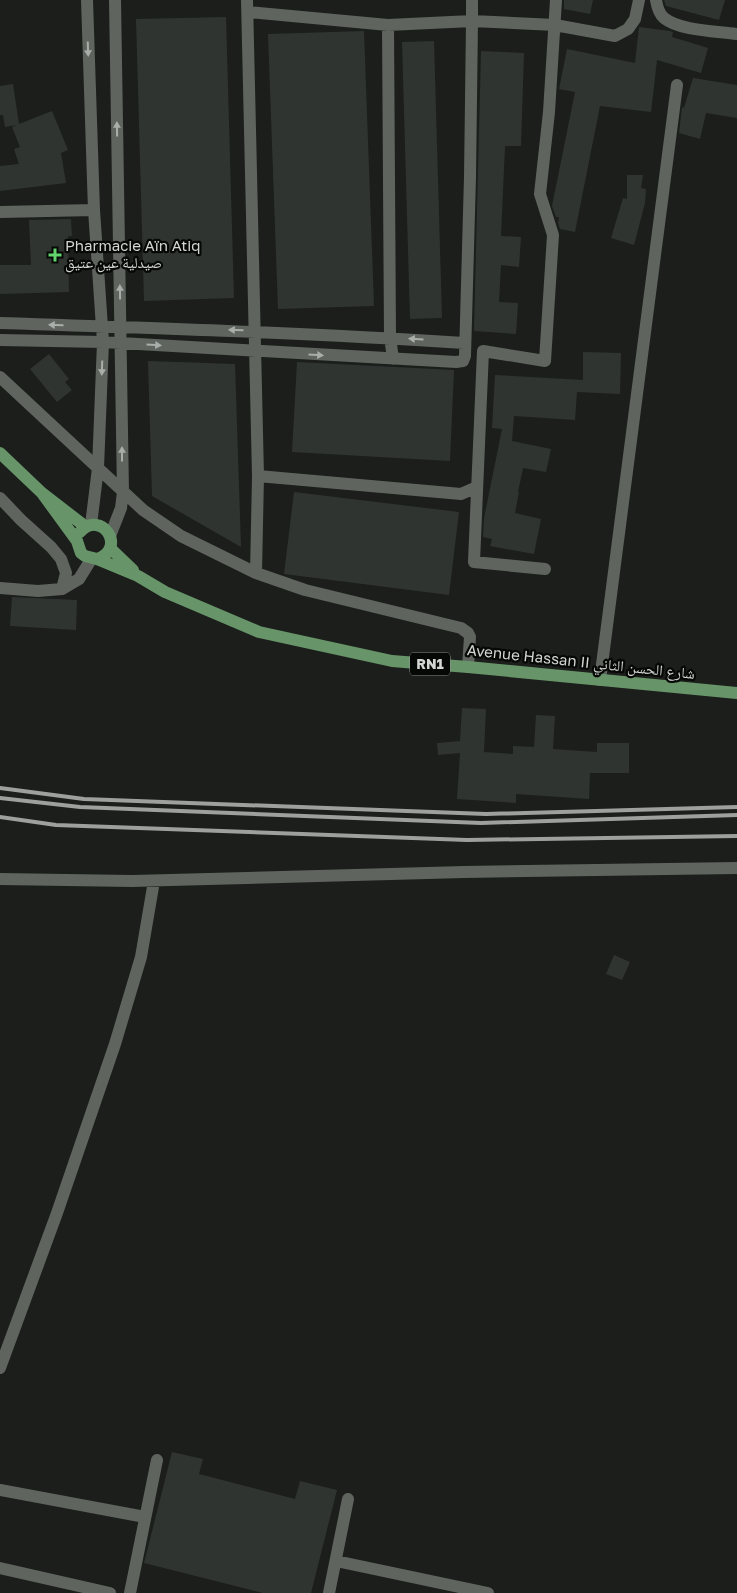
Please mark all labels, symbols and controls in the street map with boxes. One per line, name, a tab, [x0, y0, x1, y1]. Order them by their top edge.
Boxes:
one-way arrow	[85, 41, 93, 57]
one-way arrow	[113, 121, 121, 137]
place label: Pharmacie Aïn Atiq صيدلية عين عتيق	[65, 236, 201, 273]
marker: Pharmacie Aïn Atiq صيدلية عين عتيق	[49, 249, 61, 261]
one-way arrow	[116, 284, 124, 300]
one-way arrow	[48, 321, 64, 329]
one-way arrow	[227, 326, 243, 334]
one-way arrow	[407, 335, 423, 343]
one-way arrow	[146, 342, 162, 350]
one-way arrow	[308, 351, 324, 359]
one-way arrow	[98, 361, 106, 377]
one-way arrow	[118, 446, 126, 462]
street label: Avenue Hassan II شارع الحسن الثاني	[466, 640, 696, 686]
road number: RN1	[410, 652, 450, 676]

